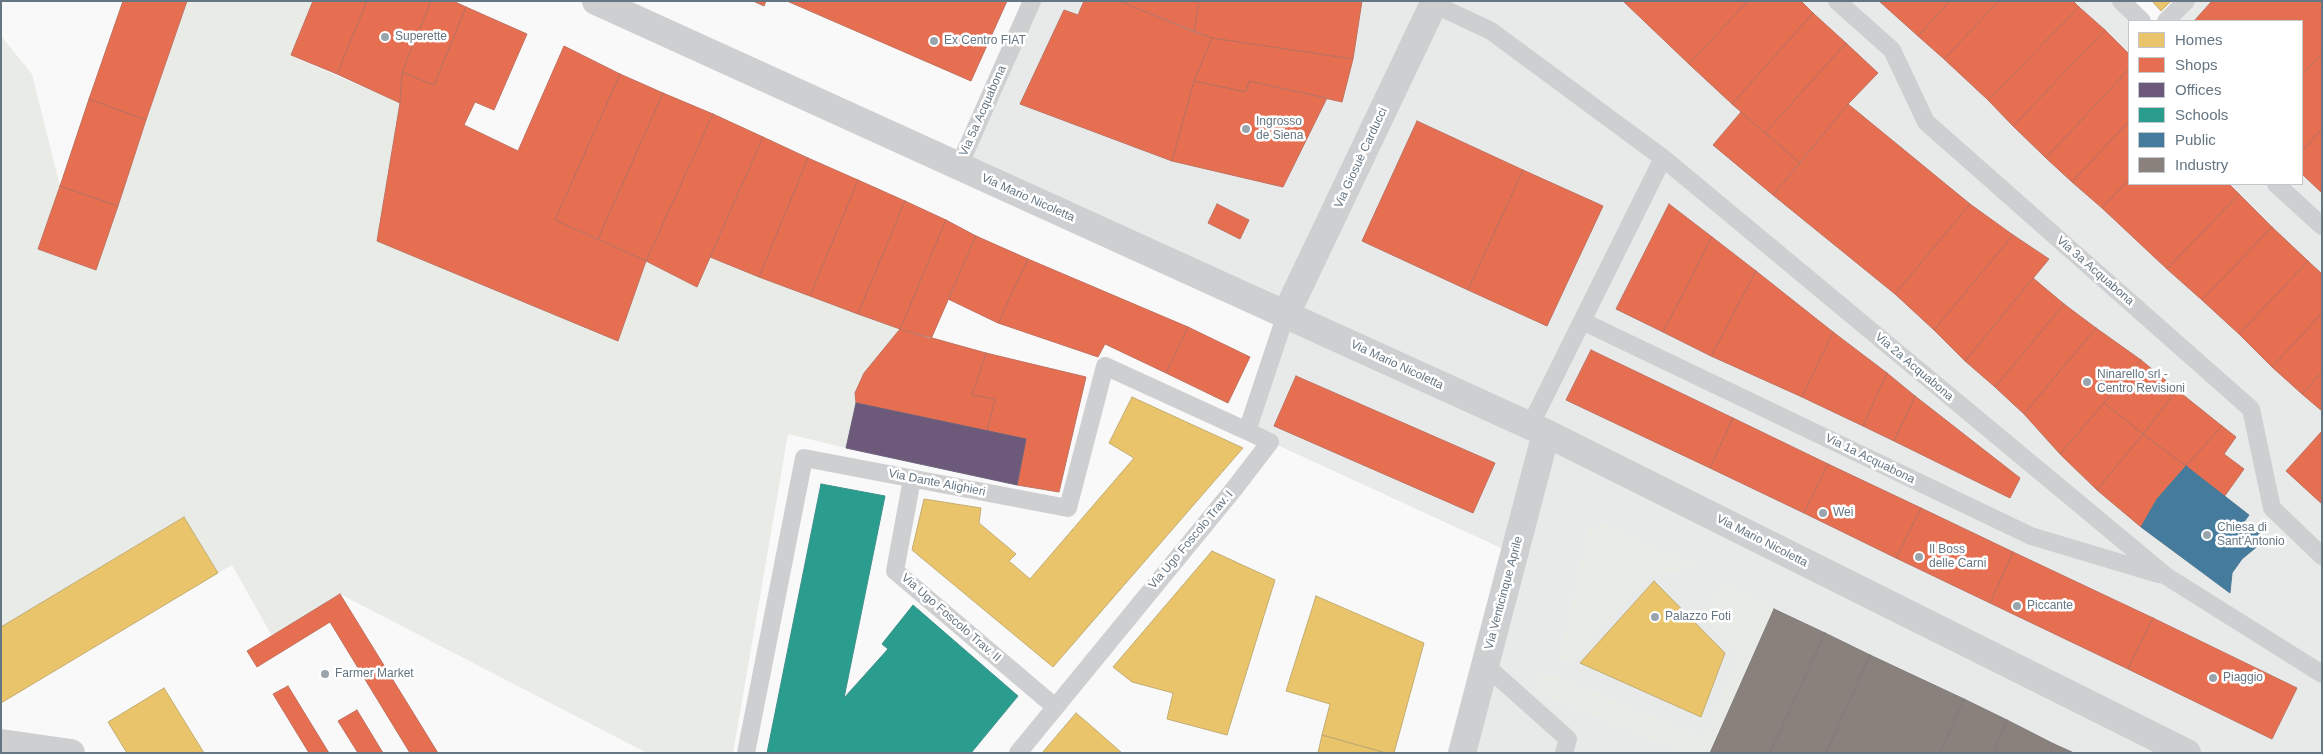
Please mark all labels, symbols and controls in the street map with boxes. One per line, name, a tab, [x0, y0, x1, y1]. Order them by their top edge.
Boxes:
legend	[2128, 20, 2303, 185]
place label: Superette	[395, 30, 447, 44]
marker: Superette	[379, 31, 391, 43]
text: Homes	[2175, 31, 2223, 48]
place label: Ex Centro FIAT	[944, 34, 1026, 48]
marker: Ex Centro FIAT	[928, 35, 940, 47]
text: Shops	[2175, 56, 2218, 73]
street label: Via 5a Acquabona	[957, 63, 1009, 159]
text: Offices	[2175, 81, 2221, 98]
street label: Via Giosuè Carducci	[1331, 105, 1391, 211]
text: Schools	[2175, 106, 2228, 123]
place label: Ingrosso de Siena	[1256, 115, 1303, 143]
marker: Ingrosso de Siena	[1240, 123, 1252, 135]
text: Public	[2175, 131, 2216, 148]
text: Industry	[2175, 156, 2228, 173]
street label: Via Mario Nicoletta	[979, 171, 1077, 225]
street label: Via 3a Acquabona	[2053, 233, 2137, 309]
street label: Via 2a Acquabona	[1872, 330, 1956, 404]
street label: Via Mario Nicoletta	[1348, 337, 1446, 393]
place label: Ninarello srl - Centro Revisioni	[2097, 368, 2185, 396]
marker: Ninarello srl - Centro Revisioni	[2081, 376, 2093, 388]
street label: Via 1a Acquabona	[1823, 431, 1917, 487]
street label: Via Dante Alighieri	[887, 467, 987, 499]
street label: Via Ugo Foscolo Trav. I	[1146, 488, 1236, 592]
place label: Wei	[1833, 506, 1853, 520]
marker: Wei	[1817, 507, 1829, 519]
street label: Via Mario Nicoletta	[1714, 512, 1810, 570]
place label: Chiesa di Sant'Antonio	[2217, 521, 2285, 549]
marker: Chiesa di Sant'Antonio	[2201, 529, 2213, 541]
street label: Via Venticinque Aprile	[1482, 535, 1526, 651]
place label: Il Boss delle Carni	[1929, 543, 1986, 571]
marker: Il Boss delle Carni	[1913, 551, 1925, 563]
street label: Via Ugo Foscolo Trav. II	[898, 571, 1004, 665]
place label: Piccante	[2027, 599, 2073, 613]
marker: Piccante	[2011, 600, 2023, 612]
place label: Palazzo Foti	[1665, 610, 1731, 624]
marker: Palazzo Foti	[1649, 611, 1661, 623]
place label: Farmer Market	[335, 667, 414, 681]
marker: Farmer Market	[319, 668, 331, 680]
place label: Piaggio	[2223, 671, 2263, 685]
marker: Piaggio	[2207, 672, 2219, 684]

